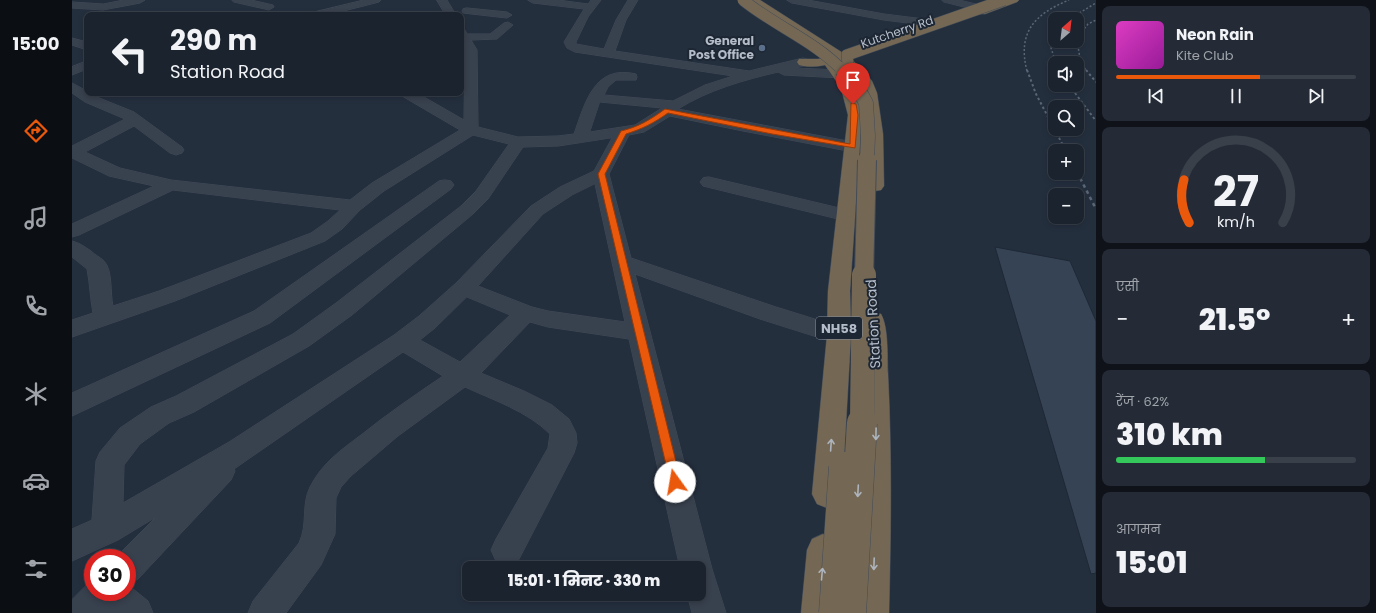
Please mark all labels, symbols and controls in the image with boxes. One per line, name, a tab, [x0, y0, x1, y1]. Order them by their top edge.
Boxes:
street label: Kutcherry Rd	[858, 11, 936, 52]
north arrow	[1048, 12, 1084, 48]
map controls	[1048, 12, 1084, 224]
text: 290 m	[170, 21, 257, 60]
text: Neon Rain	[1176, 24, 1254, 45]
icon: left	[104, 28, 156, 80]
text: 15:00	[12, 31, 60, 56]
place label: General Post Office	[688, 32, 755, 63]
marker: General Post Office	[757, 43, 767, 53]
text: Kite Club	[1176, 46, 1234, 65]
button: sound	[1048, 56, 1084, 92]
text: Station Road	[170, 59, 285, 84]
pin	[836, 63, 870, 104]
icon: arrive	[842, 69, 864, 91]
icon: previous	[1145, 85, 1167, 107]
icon: pause	[1225, 85, 1247, 107]
icon: next	[1305, 85, 1327, 107]
button: search	[1048, 100, 1084, 136]
icon: directions	[22, 117, 50, 145]
button: +	[1048, 144, 1084, 180]
text: 27	[1213, 162, 1259, 221]
button: −	[1048, 188, 1084, 224]
icon: music	[22, 204, 50, 232]
text: km/h	[1217, 212, 1255, 232]
text: एसी	[1116, 277, 1139, 296]
street label: Station Road	[861, 279, 885, 369]
icon: phone	[22, 292, 50, 320]
text: 21.5°	[1199, 298, 1270, 341]
text: −	[1116, 304, 1128, 335]
text: +	[1341, 304, 1356, 335]
road number: NH58	[816, 317, 862, 339]
icon: climate	[22, 380, 50, 408]
text: रेंज · 62%	[1116, 392, 1169, 411]
text: 310 km	[1116, 413, 1223, 456]
one-way arrow	[872, 427, 880, 440]
one-way arrow	[827, 438, 834, 451]
position arrow	[654, 461, 696, 503]
icon: car	[22, 467, 50, 495]
one-way arrow	[854, 484, 861, 497]
text: आगमन	[1116, 520, 1161, 539]
text: 15:01	[1116, 541, 1188, 584]
speed limit sign: 30	[84, 549, 136, 601]
icon: filters	[22, 555, 50, 583]
one-way arrow	[870, 557, 877, 570]
one-way arrow	[818, 568, 825, 581]
text: 15:01 · 1 मिनट · 330 m	[508, 570, 660, 591]

